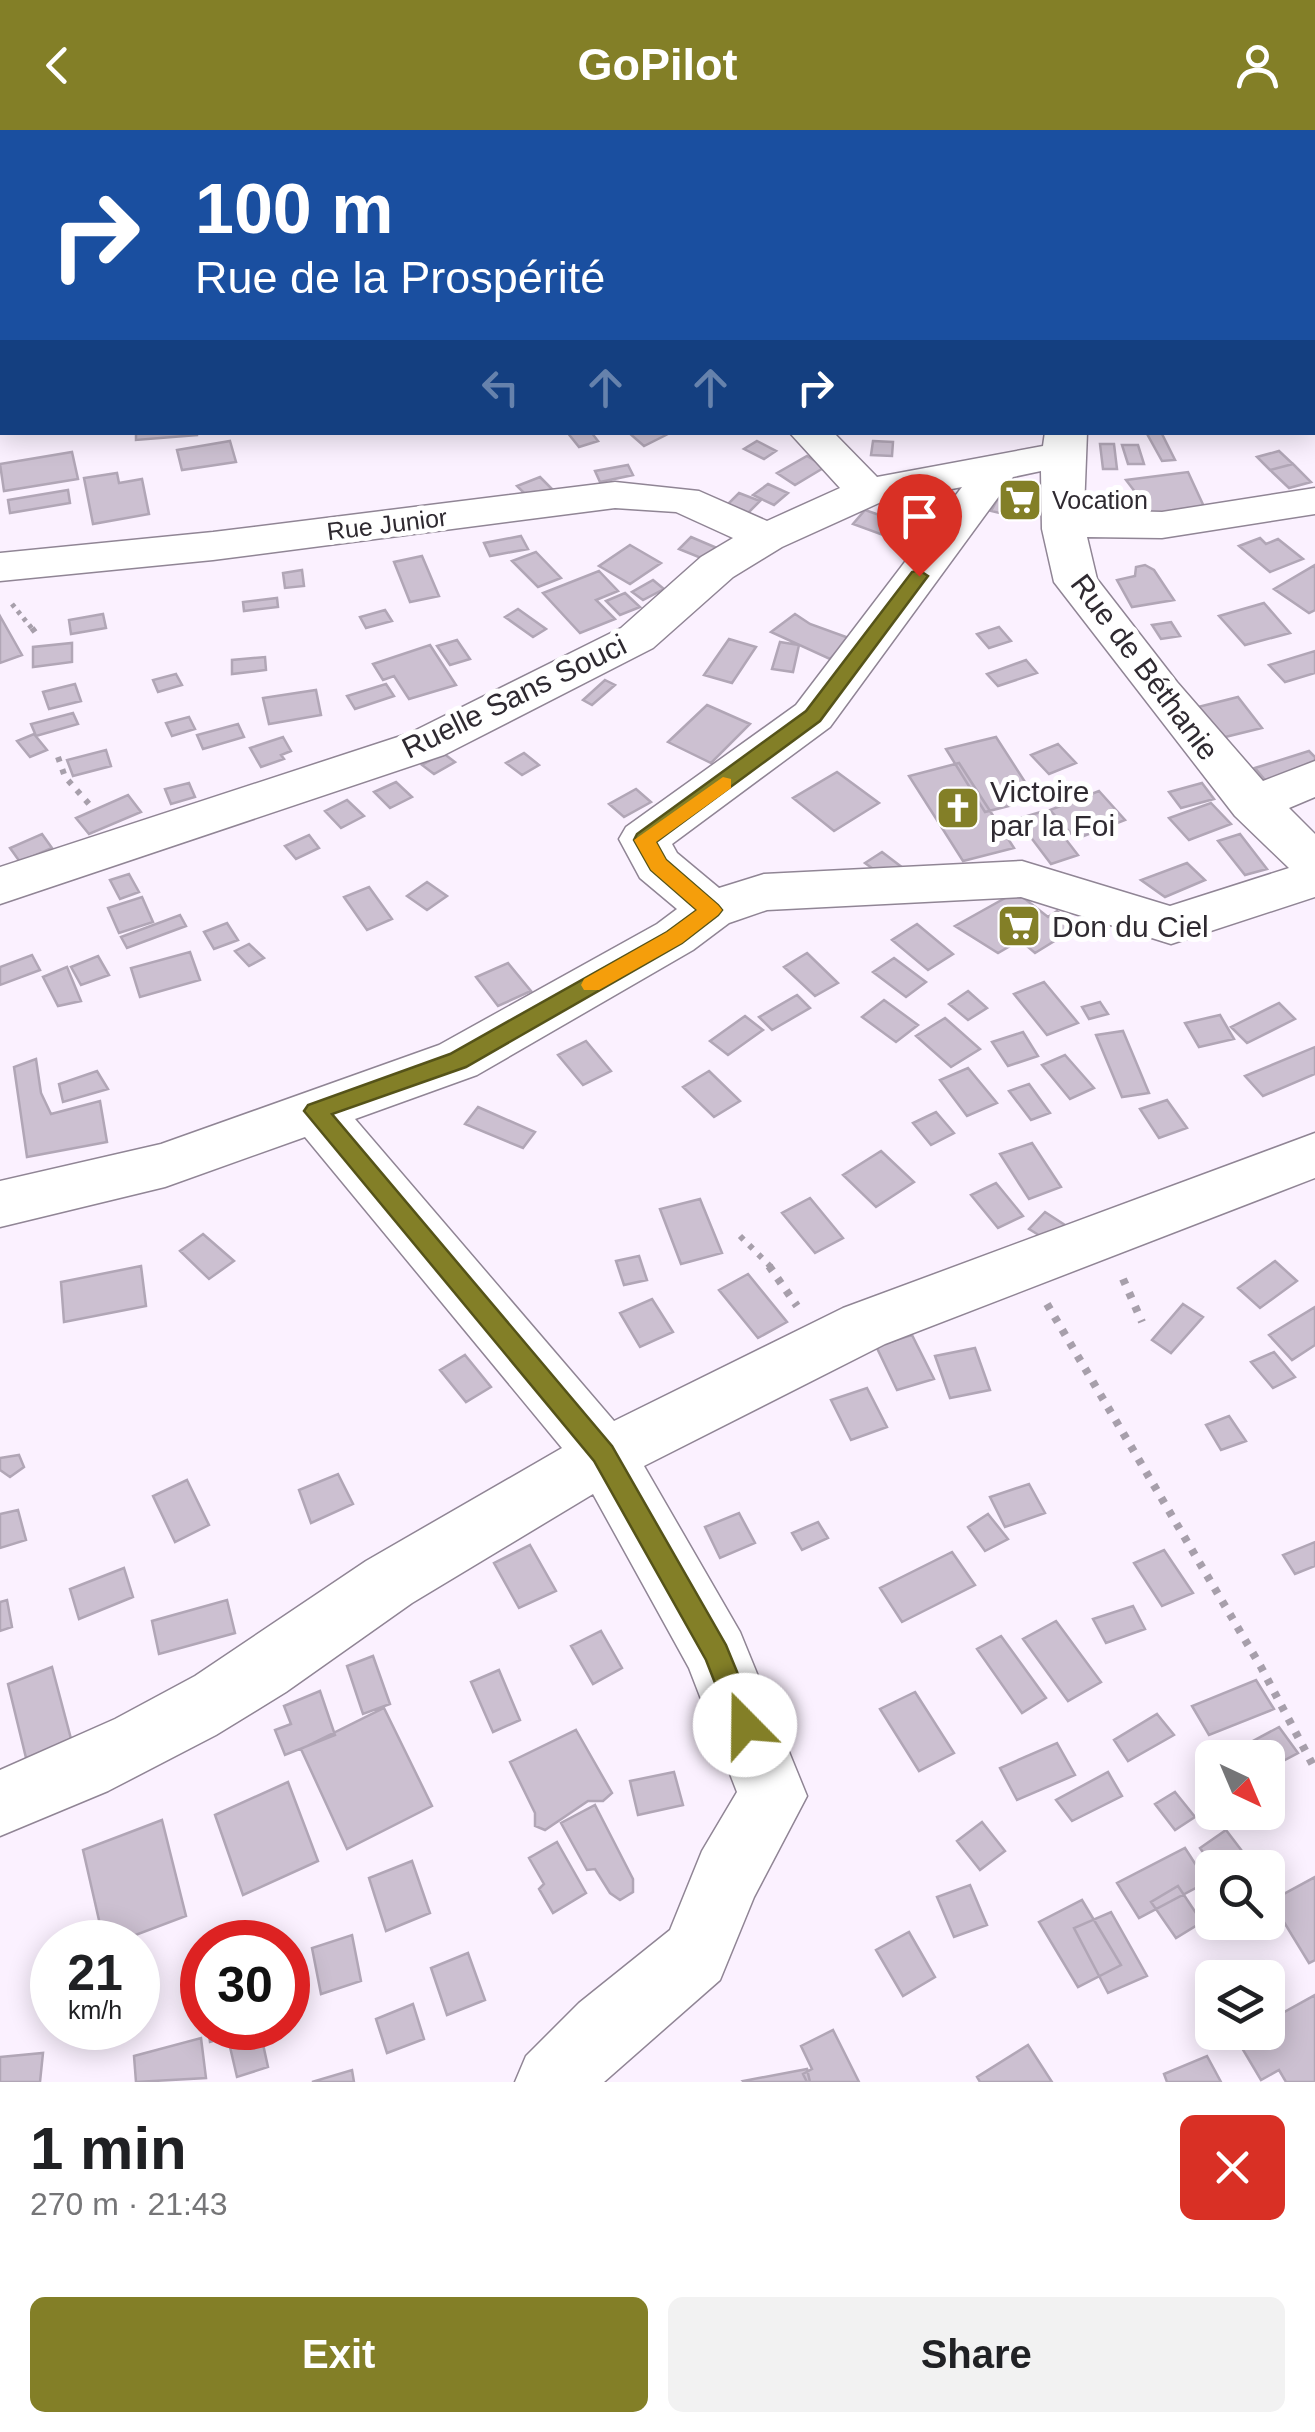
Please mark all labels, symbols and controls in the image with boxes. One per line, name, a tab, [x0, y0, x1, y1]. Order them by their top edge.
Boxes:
icon: back	[30, 38, 85, 93]
icon: person	[1230, 38, 1285, 93]
text: GoPilot	[578, 39, 737, 90]
icon: right	[30, 170, 160, 300]
text: 100 m	[195, 170, 393, 248]
text: Rue de la Prospérité	[195, 252, 605, 303]
icon: left	[473, 360, 528, 415]
icon: ahead	[578, 360, 633, 415]
icon: ahead	[683, 360, 738, 415]
icon: right	[788, 360, 843, 415]
pin	[877, 474, 962, 577]
supermarket icon: Vocation	[997, 477, 1043, 523]
place label: Vocation	[1052, 486, 1148, 514]
icon: arrive	[892, 489, 947, 544]
street label: Rue Junior	[325, 503, 449, 545]
street label: Rue de Béthanie	[1065, 568, 1225, 766]
street label: Ruelle Sans Souci	[397, 627, 631, 765]
place label: Victoire par la Foi	[990, 775, 1115, 842]
church icon: Victoire par la Foi	[935, 785, 981, 831]
supermarket icon: Don du Ciel	[996, 903, 1042, 949]
place label: Don du Ciel	[1052, 910, 1209, 943]
position arrow	[693, 1673, 797, 1777]
north arrow	[1195, 1740, 1285, 1830]
map controls	[1195, 1740, 1285, 2050]
button: search	[1195, 1850, 1285, 1940]
speed limit sign: 30	[180, 1920, 310, 2050]
text: 21	[67, 1945, 123, 2001]
button: layers	[1195, 1960, 1285, 2050]
text: km/h	[68, 1996, 122, 2024]
text: 1 min	[30, 2115, 187, 2182]
button: close	[1180, 2115, 1285, 2220]
text: 270 m · 21:43	[30, 2186, 227, 2222]
button: Exit	[30, 2297, 648, 2412]
button: Share	[668, 2297, 1285, 2412]

